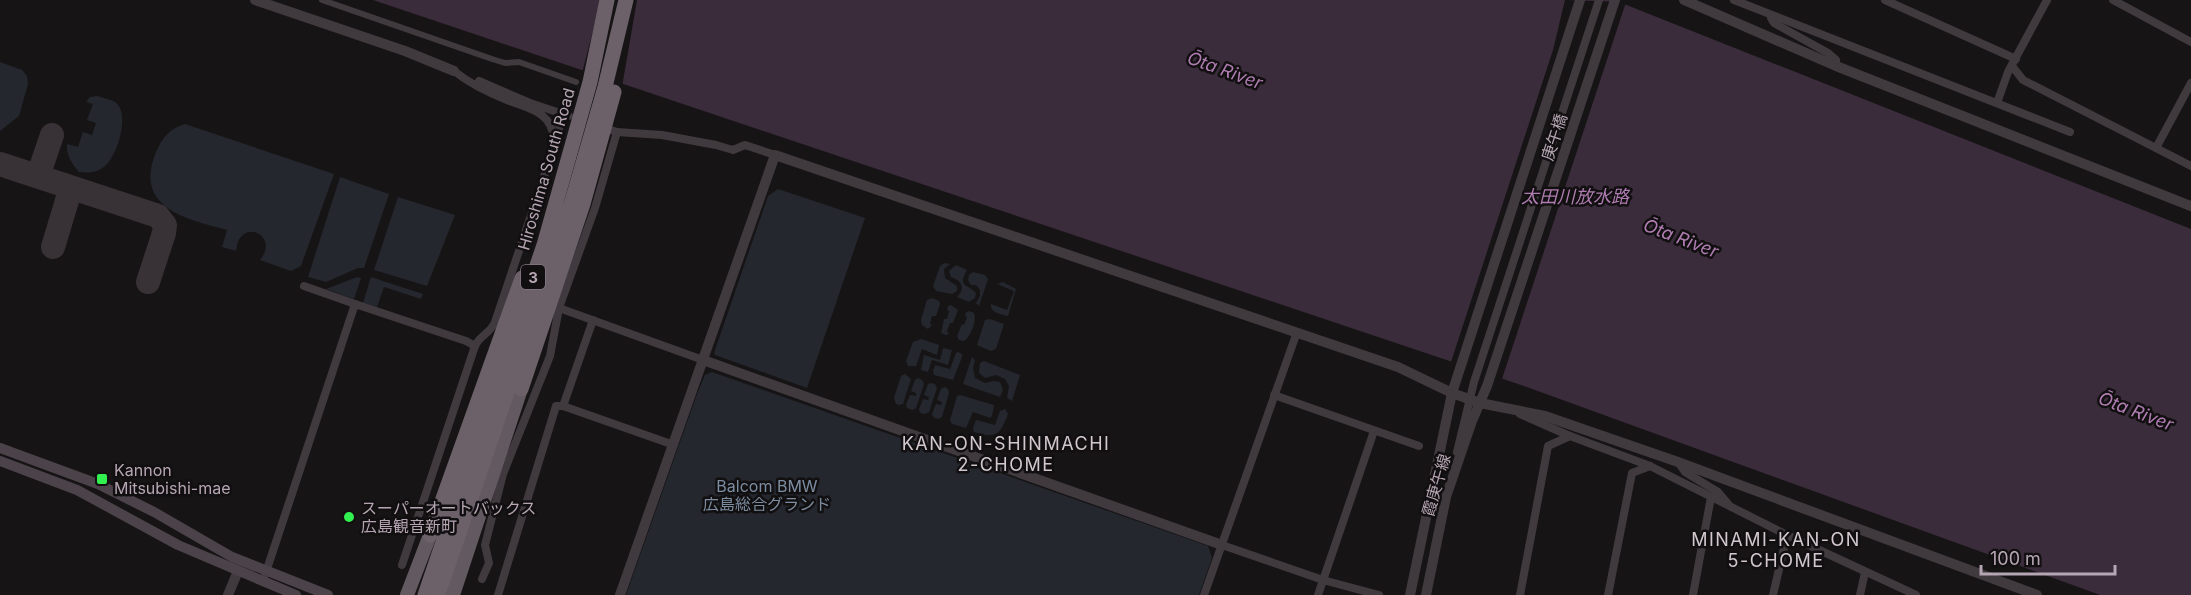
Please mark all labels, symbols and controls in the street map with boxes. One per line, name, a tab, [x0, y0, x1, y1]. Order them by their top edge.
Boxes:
water label: Ōta River	[1185, 47, 1267, 94]
street label: Hiroshima South Road	[513, 86, 579, 252]
street label: 庚午橋	[1537, 111, 1571, 163]
water label: 太田川放水路	[1521, 186, 1631, 207]
water label: Ōta River	[1641, 214, 1723, 262]
road number: 3	[521, 265, 545, 289]
water label: Ōta River	[2096, 387, 2178, 435]
district label: KAN-ON-SHINMACHI 2-CHOME	[902, 433, 1110, 475]
street label: 霞庚午線	[1418, 451, 1454, 519]
place label: Kannon Mitsubishi-mae	[114, 460, 230, 498]
marker: Kannon Mitsubishi-mae	[95, 472, 109, 486]
park label: Balcom BMW 広島総合グランド	[703, 476, 831, 514]
place label: スーパーオートバックス 広島観音新町	[361, 498, 536, 536]
marker: スーパーオートバックス 広島観音新町	[342, 510, 356, 524]
district label: MINAMI-KAN-ON 5-CHOME	[1691, 529, 1861, 571]
scale bar	[1981, 538, 2114, 576]
text: 100 m	[1990, 548, 2041, 569]

